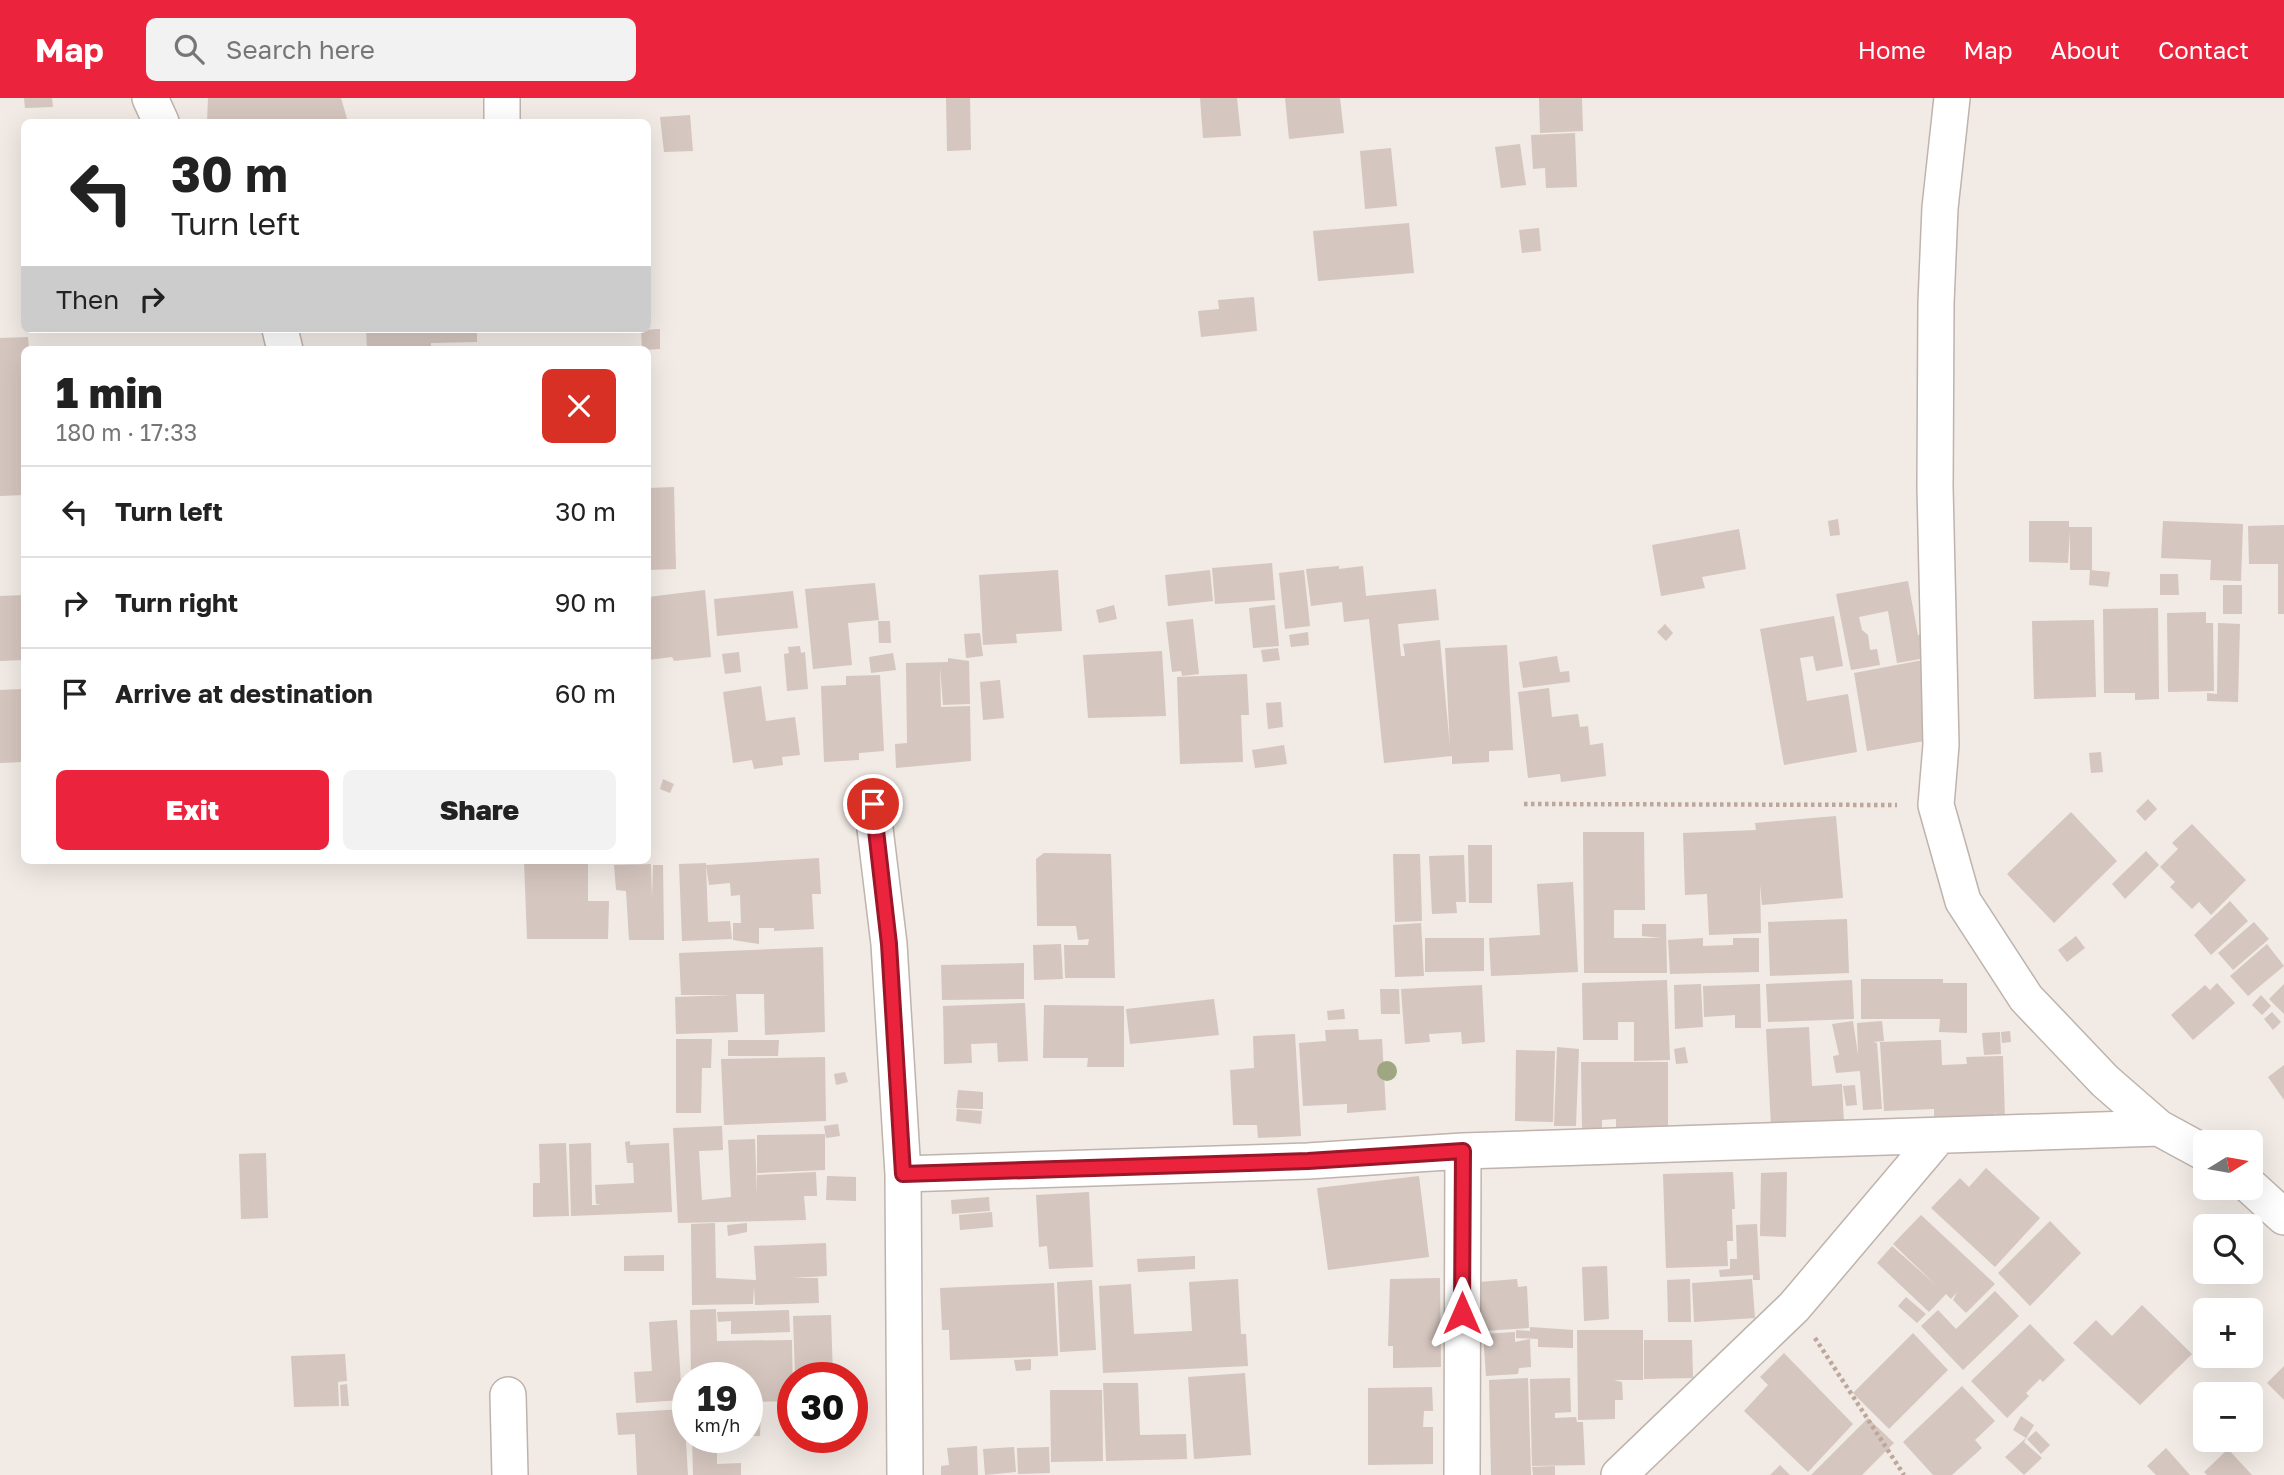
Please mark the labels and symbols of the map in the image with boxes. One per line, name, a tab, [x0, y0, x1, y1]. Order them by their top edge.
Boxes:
pin	[843, 774, 903, 834]
north arrow	[2193, 1130, 2263, 1200]
position arrow	[1425, 1276, 1499, 1350]
speed limit sign: 30	[777, 1362, 868, 1453]

